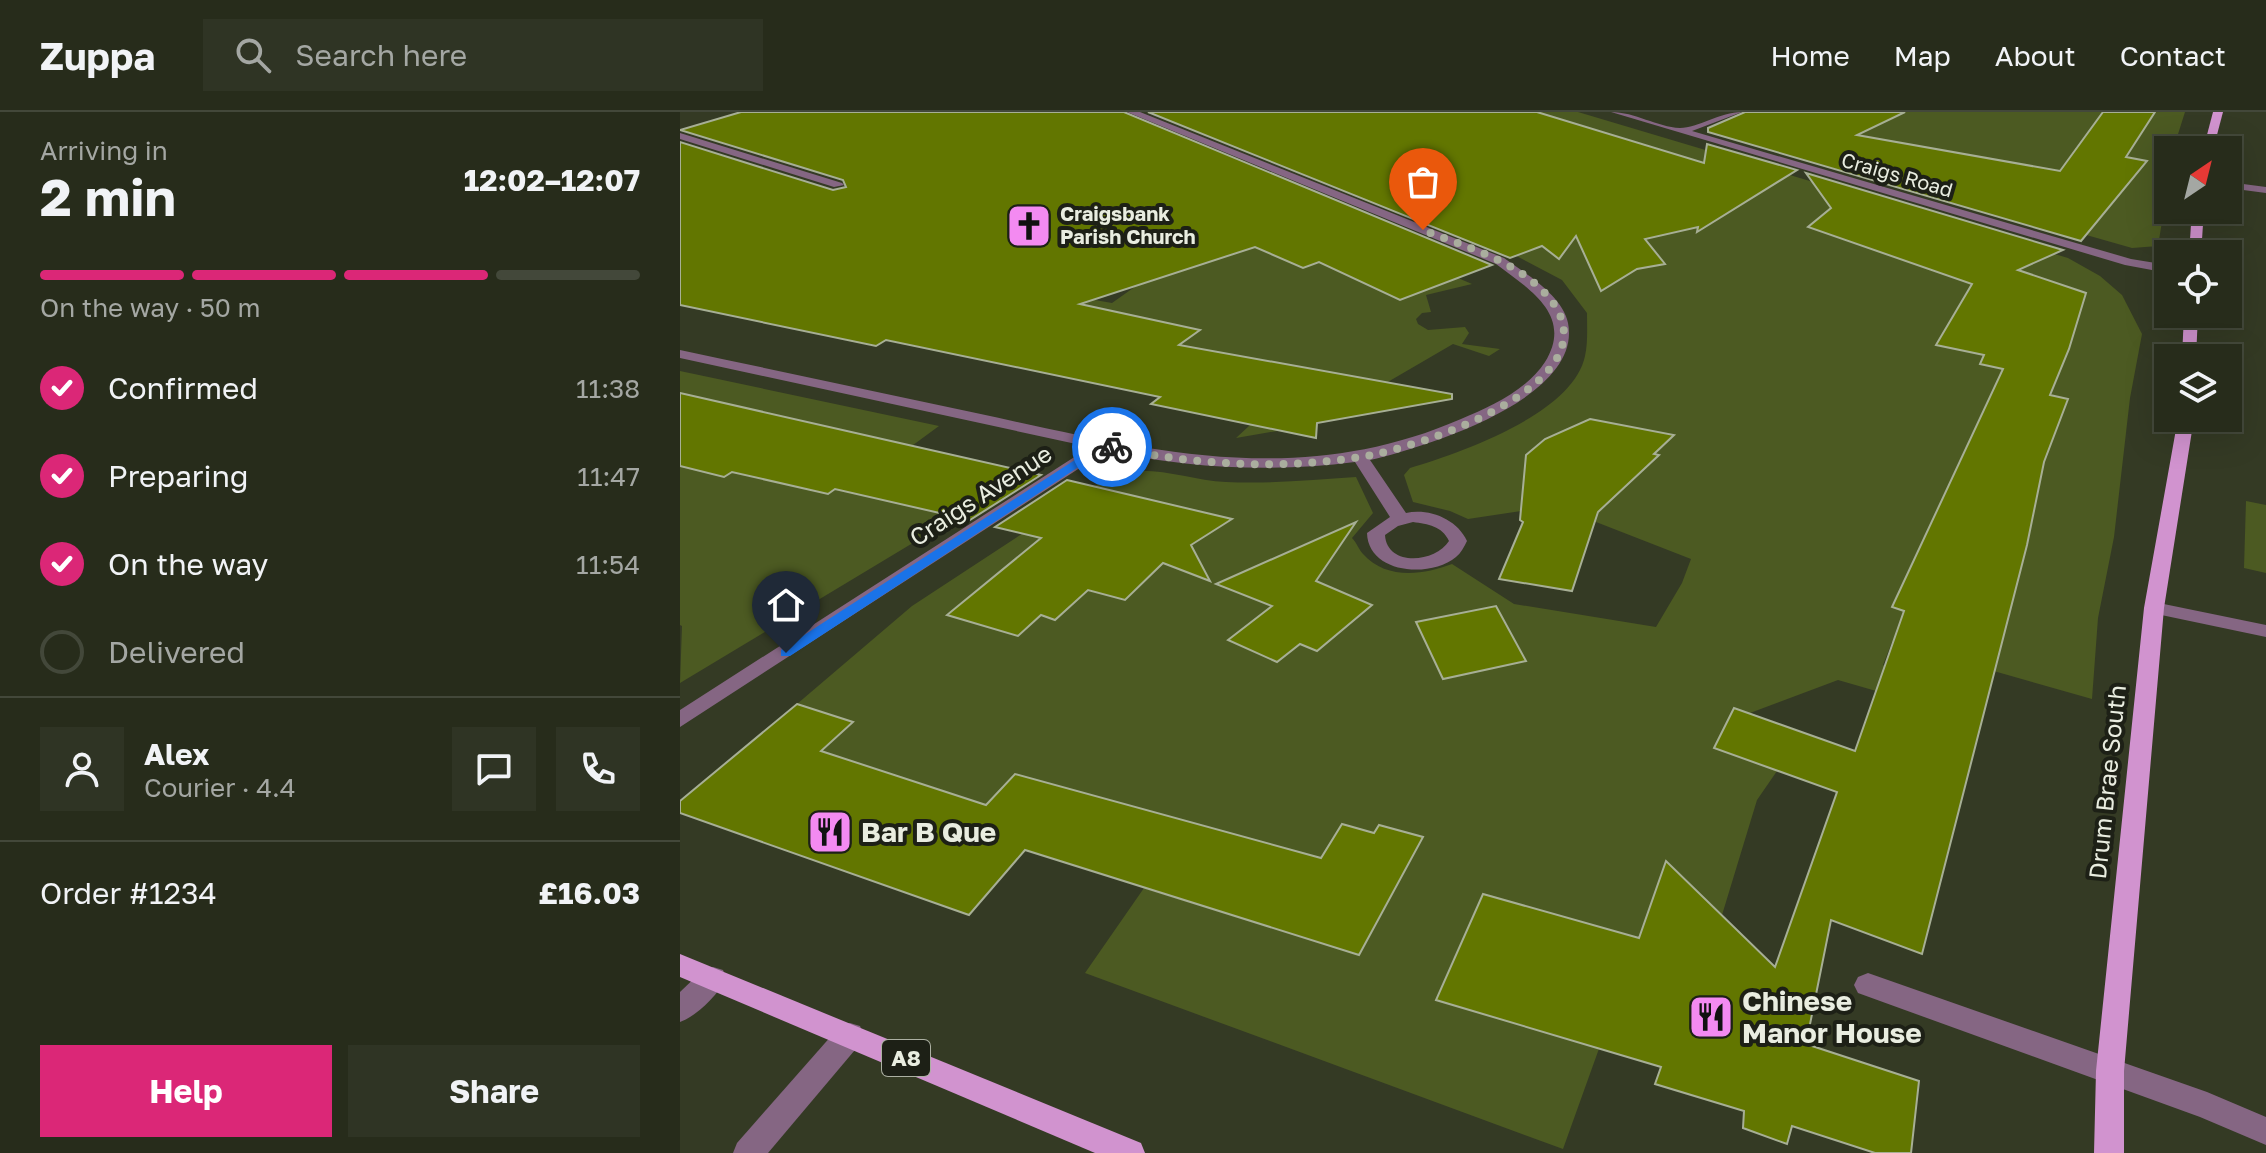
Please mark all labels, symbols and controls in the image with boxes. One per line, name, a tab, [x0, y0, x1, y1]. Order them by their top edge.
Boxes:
search box	[203, 19, 763, 91]
text: Zuppa	[40, 33, 155, 78]
icon: search	[231, 33, 275, 77]
text: Search here	[295, 37, 467, 73]
text: Home	[1771, 39, 1850, 72]
text: Map	[1894, 39, 1951, 72]
text: About	[1995, 39, 2076, 72]
text: Contact	[2120, 39, 2226, 72]
text: Arriving in	[40, 135, 168, 166]
north arrow	[2154, 136, 2242, 224]
map controls	[2154, 136, 2242, 432]
street label: Craigs Road	[1839, 147, 1956, 201]
pin	[1389, 148, 1457, 230]
icon: bag	[1401, 160, 1445, 204]
text: 12:02–12:07	[464, 162, 640, 198]
text: 2 min	[40, 165, 176, 227]
place label: Craigsbank Parish Church	[1060, 201, 1196, 248]
church icon: Craigsbank Parish Church	[1005, 202, 1053, 250]
button: locate	[2154, 240, 2242, 328]
text: On the way · 50 m	[40, 292, 260, 323]
button: layers	[2154, 344, 2242, 432]
icon: check	[40, 366, 84, 410]
text: Confirmed	[108, 370, 258, 406]
text: 11:38	[576, 373, 640, 404]
courier	[1072, 407, 1152, 487]
icon: bike	[1090, 425, 1134, 469]
street label: Craigs Avenue	[904, 438, 1057, 551]
icon: check	[40, 454, 84, 498]
text: Preparing	[108, 458, 249, 494]
text: 11:47	[577, 461, 640, 492]
icon: check	[40, 542, 84, 586]
text: On the way	[108, 546, 268, 582]
text: 11:54	[576, 549, 640, 580]
pin	[752, 571, 820, 653]
icon: home	[764, 583, 808, 627]
text: Delivered	[108, 634, 245, 670]
street label: Drum Brae South	[2082, 683, 2131, 880]
button: person	[40, 727, 124, 811]
button: chat	[452, 727, 536, 811]
button: phone	[556, 727, 640, 811]
text: Alex	[144, 736, 209, 772]
text: Courier · 4.4	[144, 772, 296, 803]
restaurant icon: Bar B Que	[806, 808, 854, 856]
place label: Bar B Que	[861, 815, 996, 848]
text: Order #1234	[40, 875, 217, 911]
text: £16.03	[538, 875, 640, 911]
place label: Chinese Manor House	[1742, 984, 1922, 1049]
restaurant icon: Chinese Manor House	[1687, 993, 1735, 1041]
road number: A8	[882, 1040, 930, 1076]
button: Help	[40, 1045, 332, 1137]
button: Share	[348, 1045, 640, 1137]

